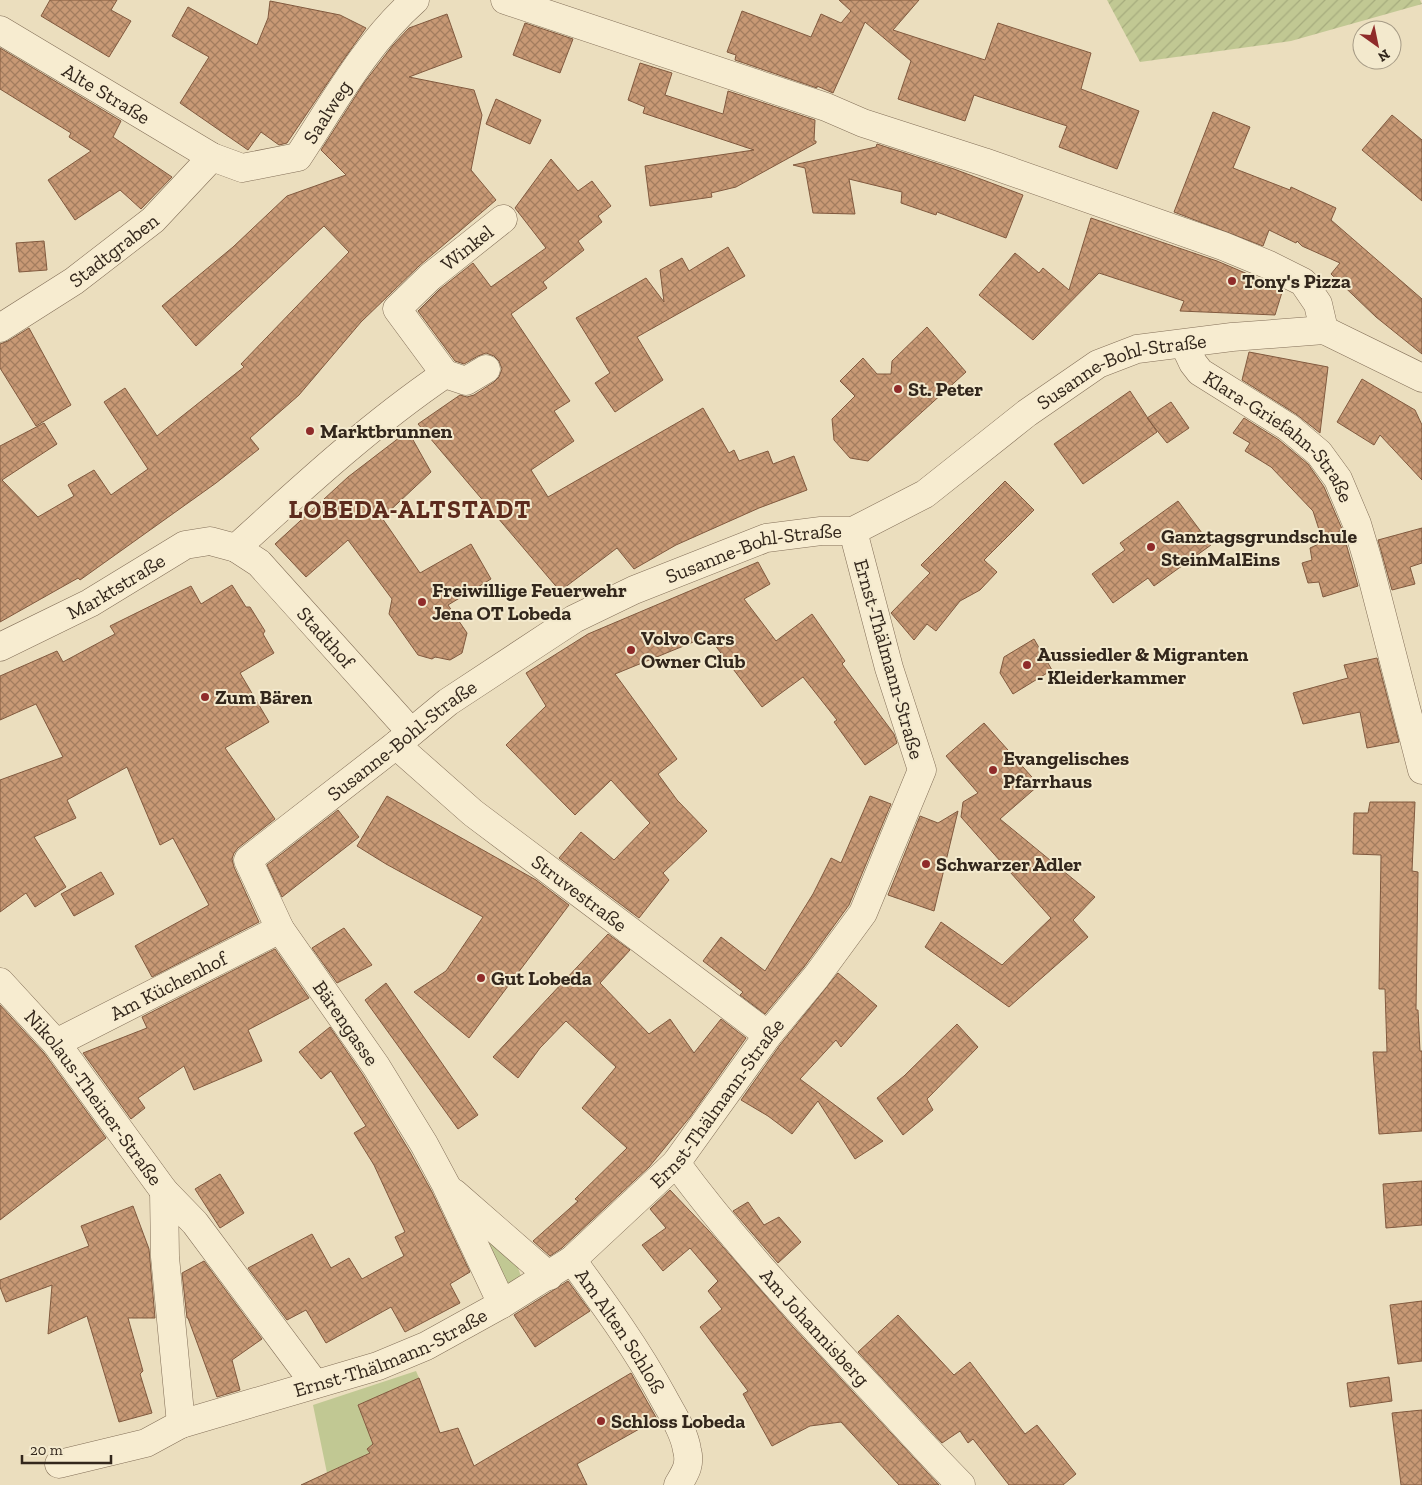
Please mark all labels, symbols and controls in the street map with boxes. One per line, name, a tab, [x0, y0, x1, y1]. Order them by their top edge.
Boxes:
north arrow	[1352, 20, 1402, 70]
text: N	[1374, 45, 1393, 66]
street label: Alte Straße	[58, 58, 155, 129]
street label: Saalweg	[298, 75, 356, 148]
street label: Stadtgraben	[64, 208, 164, 292]
street label: Winkel	[436, 219, 498, 276]
place label: Tony's Pizza	[1242, 269, 1351, 293]
marker: Tony's Pizza	[1226, 275, 1238, 287]
street label: Susanne-Bohl-Straße	[1032, 328, 1208, 415]
street label: Klara-Griefahn-Straße	[1199, 365, 1358, 506]
place label: St. Peter	[908, 377, 983, 401]
marker: St. Peter	[892, 383, 904, 395]
place label: Marktbrunnen	[320, 419, 453, 443]
marker: Marktbrunnen	[304, 425, 316, 437]
district label: LOBEDA-ALTSTADT	[289, 494, 531, 524]
street label: Susanne-Bohl-Straße	[662, 519, 842, 588]
place label: Ganztagsgrundschule SteinMalEins	[1161, 524, 1358, 571]
marker: Ganztagsgrundschule SteinMalEins	[1145, 541, 1157, 553]
street label: Marktstraße	[63, 548, 169, 624]
street label: Ernst-Thälmann-Straße	[849, 556, 929, 762]
place label: Freiwillige Feuerwehr Jena OT Lobeda	[432, 578, 627, 625]
marker: Freiwillige Feuerwehr Jena OT Lobeda	[416, 596, 428, 608]
street label: Stadthof	[292, 602, 360, 674]
place label: Volvo Cars Owner Club	[641, 626, 746, 673]
place label: Aussiedler & Migranten - Kleiderkammer	[1037, 642, 1249, 689]
marker: Volvo Cars Owner Club	[625, 644, 637, 656]
marker: Aussiedler & Migranten - Kleiderkammer	[1021, 659, 1033, 671]
street label: Susanne-Bohl-Straße	[322, 674, 481, 806]
place label: Zum Bären	[215, 685, 312, 709]
marker: Zum Bären	[199, 691, 211, 703]
place label: Evangelisches Pfarrhaus	[1003, 746, 1129, 793]
marker: Evangelisches Pfarrhaus	[987, 764, 999, 776]
street label: Struvestraße	[527, 849, 632, 937]
place label: Schwarzer Adler	[936, 852, 1082, 876]
marker: Schwarzer Adler	[920, 858, 932, 870]
street label: Am Küchenhof	[106, 945, 232, 1026]
place label: Gut Lobeda	[491, 966, 592, 990]
marker: Gut Lobeda	[475, 972, 487, 984]
street label: Bärengasse	[308, 976, 384, 1070]
street label: Nikolaus-Theiner-Straße	[19, 1005, 168, 1190]
street label: Ernst-Thälmann-Straße	[645, 1013, 789, 1193]
street label: Am Johannisberg	[755, 1263, 875, 1391]
street label: Am Alten Schloß	[570, 1264, 671, 1398]
street label: Ernst-Thälmann-Straße	[291, 1303, 491, 1402]
place label: Schloss Lobeda	[611, 1409, 745, 1433]
marker: Schloss Lobeda	[595, 1415, 607, 1427]
scale bar	[22, 1432, 111, 1464]
text: 20 m	[30, 1441, 63, 1459]

